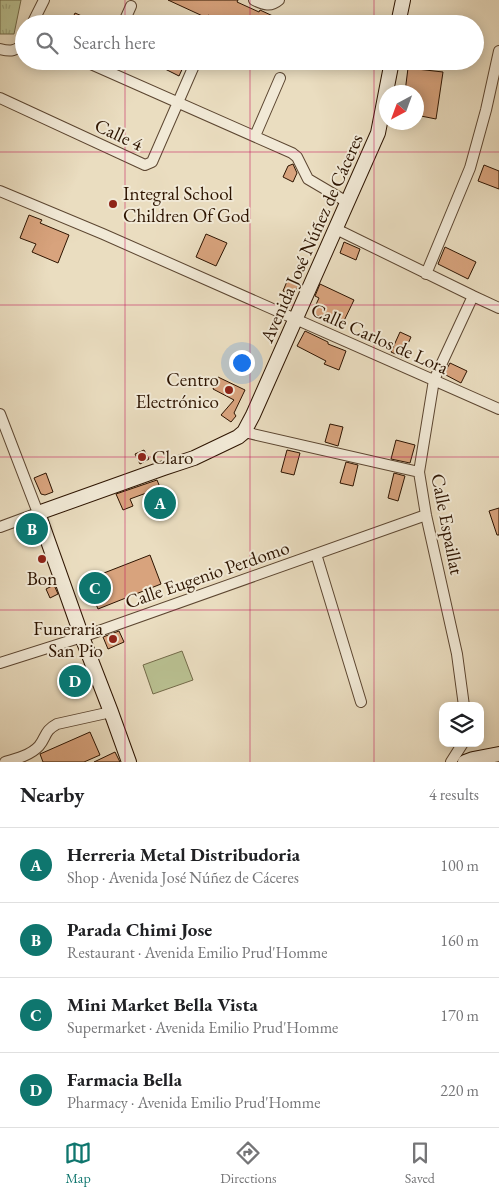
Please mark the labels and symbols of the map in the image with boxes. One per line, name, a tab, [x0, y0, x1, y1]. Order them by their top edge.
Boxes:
north arrow	[379, 85, 424, 130]
street label: Calle 4	[91, 112, 148, 157]
street label: Avenida José Núñez de Cáceres	[254, 130, 369, 347]
place label: Integral School Children Of God	[123, 181, 250, 228]
marker: Integral School Children Of God	[107, 198, 119, 210]
street label: Calle Carlos de Lora	[307, 297, 453, 380]
your location	[229, 350, 255, 376]
place label: Centro Electrónico	[136, 367, 219, 414]
marker: Centro Electrónico	[223, 384, 235, 396]
place label: Claro	[152, 445, 193, 470]
marker: Claro	[136, 451, 148, 463]
street label: Calle Espaillat	[425, 471, 470, 577]
pin: A	[144, 484, 176, 522]
pin: B	[16, 510, 48, 548]
street label: Calle Eugenio Perdomo	[122, 535, 293, 614]
marker: Bon	[36, 553, 48, 565]
place label: Bon	[27, 566, 57, 591]
pin: C	[79, 569, 111, 607]
place label: Funeraria San Pio	[33, 616, 103, 663]
marker: Funeraria San Pio	[107, 633, 119, 645]
pin: D	[59, 662, 91, 700]

